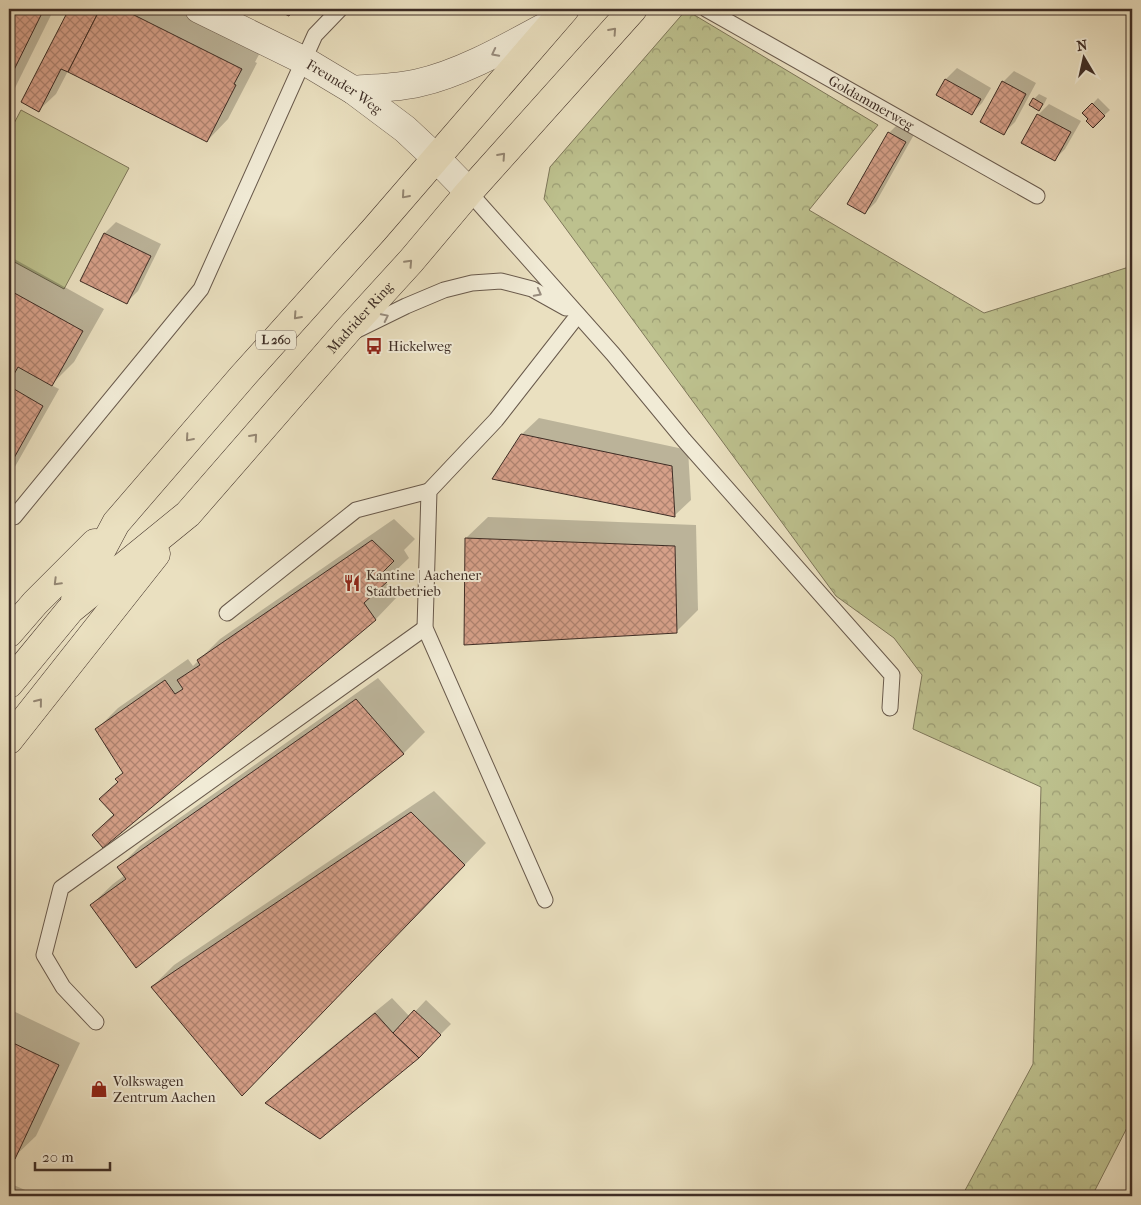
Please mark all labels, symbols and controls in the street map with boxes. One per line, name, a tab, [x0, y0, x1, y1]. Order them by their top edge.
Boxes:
one-way arrow	[607, 28, 616, 37]
north arrow	[1058, 32, 1108, 82]
text: N	[1075, 36, 1089, 55]
one-way arrow	[491, 47, 500, 57]
street label: Freunder Weg	[303, 56, 386, 118]
street label: Goldammerweg	[825, 72, 917, 134]
one-way arrow	[496, 153, 505, 162]
one-way arrow	[401, 189, 410, 198]
one-way arrow	[403, 259, 412, 268]
street label: Madrider Ring	[324, 278, 397, 357]
one-way arrow	[533, 287, 542, 297]
one-way arrow	[294, 311, 303, 320]
one-way arrow	[380, 313, 389, 323]
road number: L 260	[256, 330, 296, 350]
bus stop icon: Hickelweg	[364, 336, 384, 356]
place label: Hickelweg	[388, 338, 452, 355]
one-way arrow	[186, 433, 195, 442]
one-way arrow	[249, 434, 258, 443]
place label: Kantine | Aachener Stadtbetrieb	[366, 567, 481, 600]
restaurant icon: Kantine | Aachener Stadtbetrieb	[342, 573, 362, 593]
one-way arrow	[53, 576, 62, 585]
one-way arrow	[34, 699, 42, 708]
place label: Volkswagen Zentrum Aachen	[112, 1073, 216, 1106]
shop icon: Volkswagen Zentrum Aachen	[89, 1079, 109, 1099]
scale bar	[35, 1140, 110, 1172]
text: 20 m	[42, 1148, 74, 1166]

